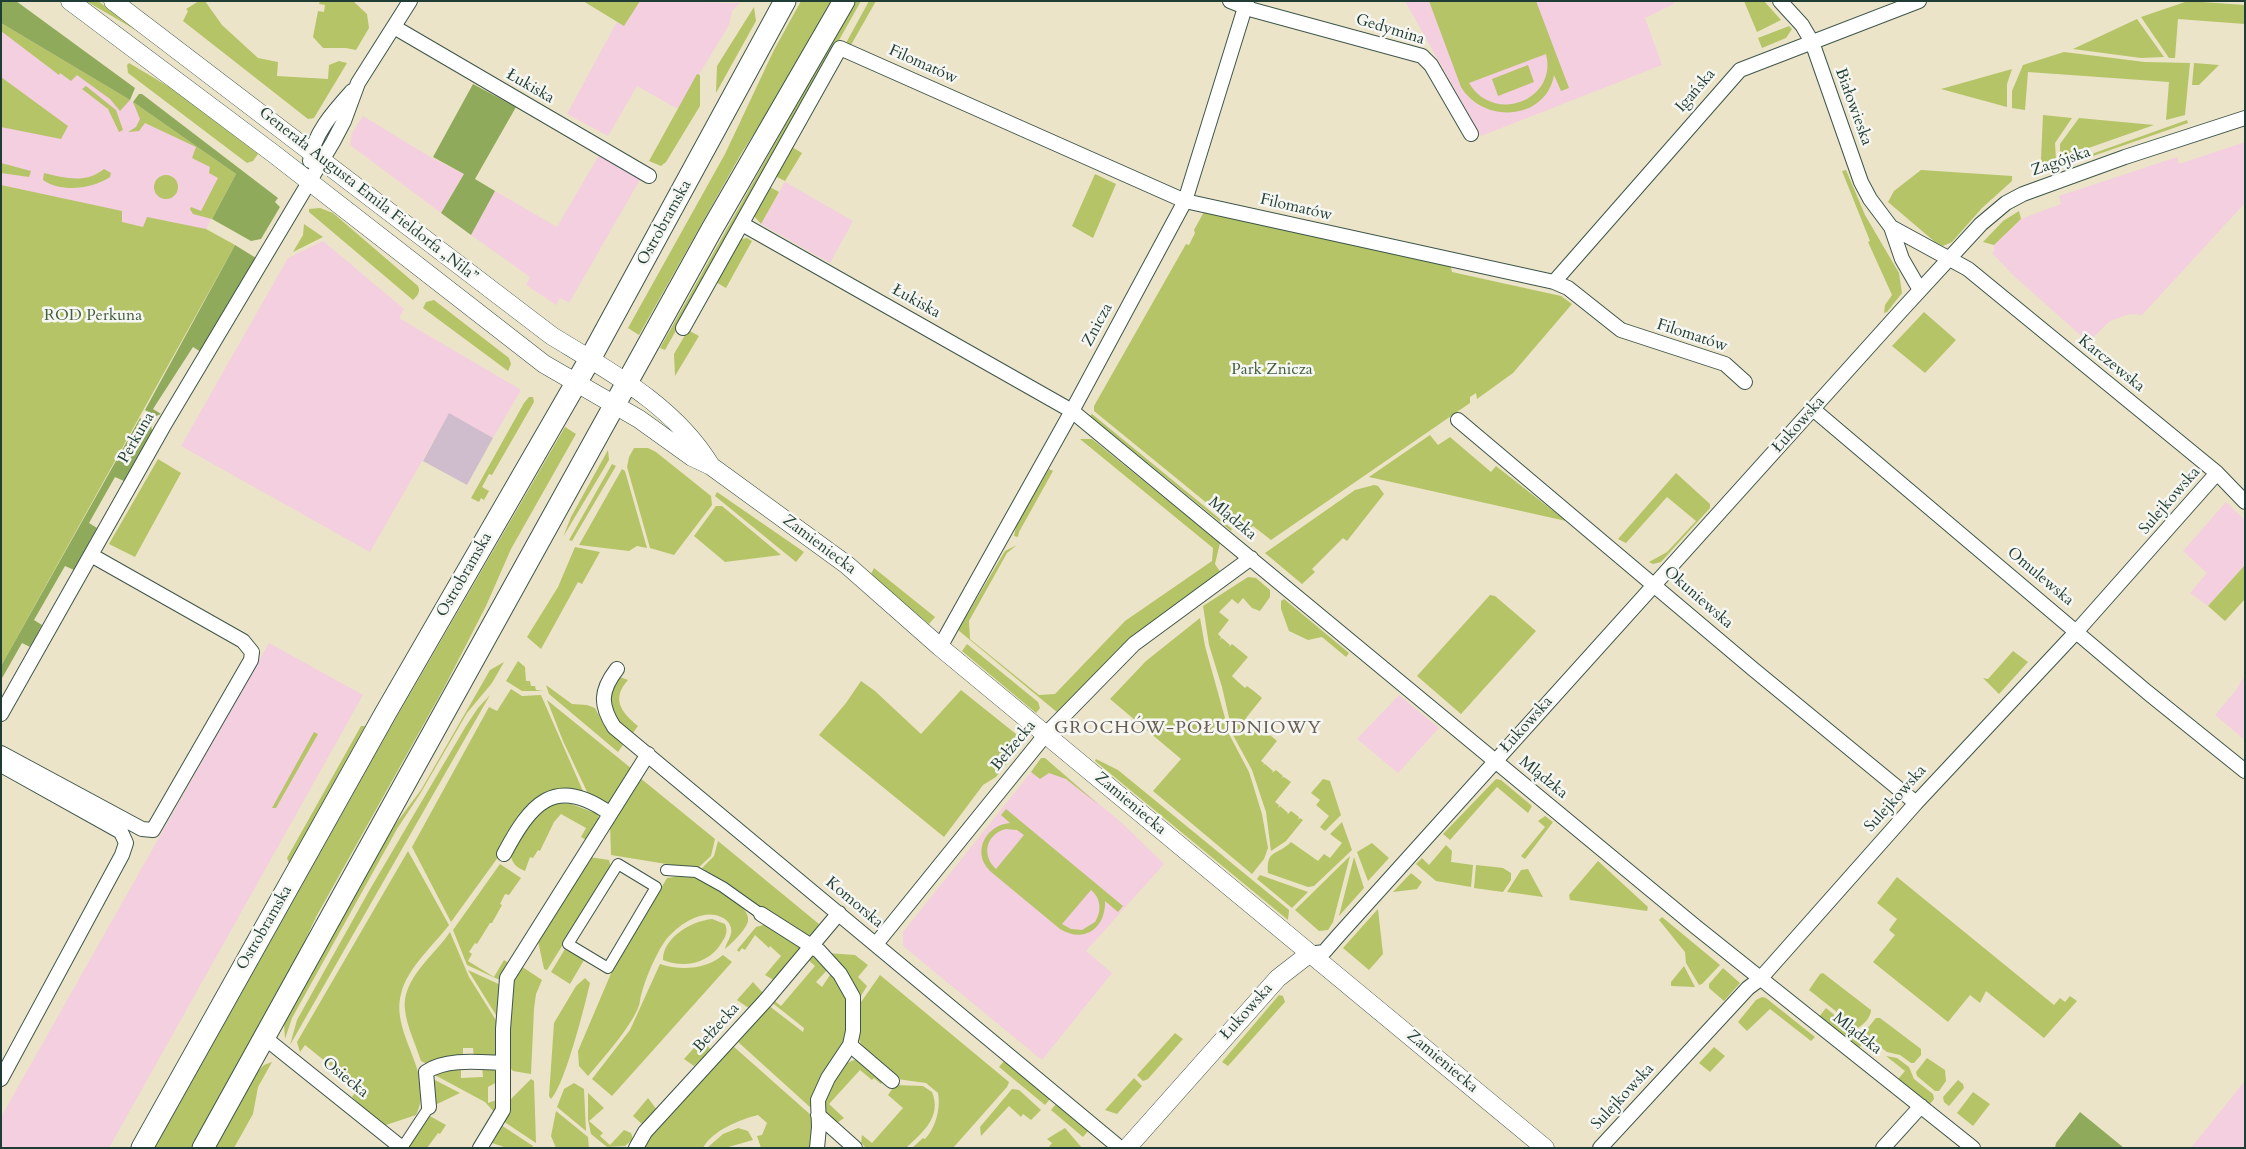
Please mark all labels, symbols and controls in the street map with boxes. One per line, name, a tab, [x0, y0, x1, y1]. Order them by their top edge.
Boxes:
street label: Gedymina	[1353, 10, 1427, 50]
street label: Filomatów	[886, 41, 960, 89]
street label: Igańska	[1672, 65, 1720, 117]
street label: Łukiska	[503, 66, 557, 108]
street label: Białowieska	[1830, 66, 1876, 148]
street label: Generała Augusta Emila Fieldorfa „Nila”	[255, 103, 481, 287]
street label: Zagójska	[2029, 143, 2093, 181]
street label: Ostrobramska	[634, 177, 696, 269]
street label: Filomatów	[1258, 190, 1334, 226]
street label: Łukiska	[888, 281, 944, 323]
street label: Znicza	[1079, 300, 1117, 350]
park label: ROD Perkuna	[44, 306, 142, 326]
street label: Filomatów	[1654, 316, 1730, 356]
street label: Karczewska	[2074, 331, 2148, 397]
park label: Park Znicza	[1231, 360, 1313, 380]
street label: Łukowska	[1769, 393, 1829, 457]
street label: Perkuna	[115, 409, 159, 467]
street label: Sulejkowska	[2135, 463, 2205, 539]
street label: Mlądzka	[1204, 493, 1260, 545]
street label: Zamieniecka	[778, 511, 860, 579]
street label: Ostrobramska	[433, 529, 497, 621]
street label: Omulewska	[2003, 544, 2077, 610]
street label: Okuniewska	[1659, 563, 1737, 633]
street label: Łukowska	[1497, 693, 1557, 757]
street label: Bełżecka	[987, 717, 1041, 775]
district label: GROCHÓW-POŁUDNIOWY	[1052, 718, 1324, 740]
street label: Mlądzka	[1515, 753, 1571, 803]
street label: Sulejkowska	[1861, 762, 1931, 836]
street label: Zamieniecka	[1090, 769, 1170, 839]
street label: Komorska	[821, 873, 887, 933]
street label: Ostrobramska	[233, 882, 297, 974]
street label: Łukowska	[1217, 980, 1277, 1044]
street label: Bełżecka	[690, 999, 744, 1057]
street label: Mlądzka	[1829, 1009, 1885, 1059]
street label: Zamieniecka	[1402, 1027, 1482, 1097]
street label: Osiecka	[318, 1054, 372, 1102]
street label: Sulejkowska	[1588, 1060, 1658, 1134]

